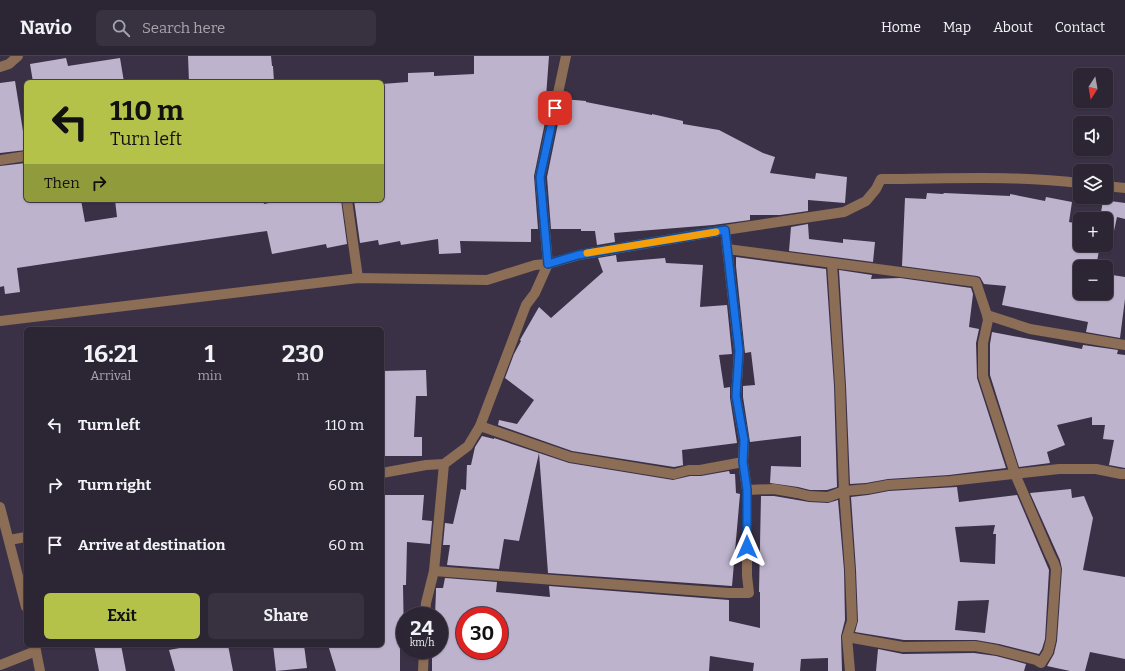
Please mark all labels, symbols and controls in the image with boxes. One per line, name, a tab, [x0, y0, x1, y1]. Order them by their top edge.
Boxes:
search box	[96, 10, 376, 46]
text: Navio	[20, 16, 72, 39]
icon: search	[110, 17, 132, 39]
text: Search here	[142, 19, 225, 37]
text: Home	[881, 19, 921, 36]
text: Map	[943, 19, 971, 36]
text: About	[993, 19, 1033, 36]
text: Contact	[1055, 19, 1105, 36]
north arrow	[1073, 68, 1113, 108]
map controls	[1073, 68, 1113, 300]
pin	[538, 91, 572, 125]
text: 110 m	[110, 94, 184, 127]
icon: left	[44, 96, 96, 148]
icon: arrive	[544, 97, 566, 119]
button: sound	[1073, 116, 1113, 156]
text: Turn left	[110, 128, 182, 150]
button: layers	[1073, 164, 1113, 204]
icon: right	[88, 172, 110, 194]
text: Then	[44, 174, 80, 192]
button: +	[1073, 212, 1113, 252]
button: −	[1073, 260, 1113, 300]
text: 16:21	[84, 340, 138, 368]
text: 1	[205, 340, 215, 368]
text: 230	[282, 340, 324, 368]
text: Arrival	[90, 368, 131, 383]
text: min	[197, 368, 222, 383]
text: m	[297, 368, 309, 383]
icon: left	[44, 414, 66, 436]
text: Turn left	[78, 416, 140, 434]
text: 110 m	[325, 416, 364, 434]
icon: right	[44, 474, 66, 496]
text: Turn right	[78, 476, 151, 494]
text: 60 m	[328, 476, 364, 494]
position arrow	[726, 526, 768, 568]
icon: arrive	[44, 534, 66, 556]
text: Arrive at destination	[78, 536, 225, 554]
text: 60 m	[328, 536, 364, 554]
button: Exit	[44, 593, 200, 639]
button: Share	[208, 593, 364, 639]
speed limit sign: 30	[456, 607, 508, 659]
text: 24	[410, 616, 434, 640]
text: km/h	[410, 637, 434, 649]

